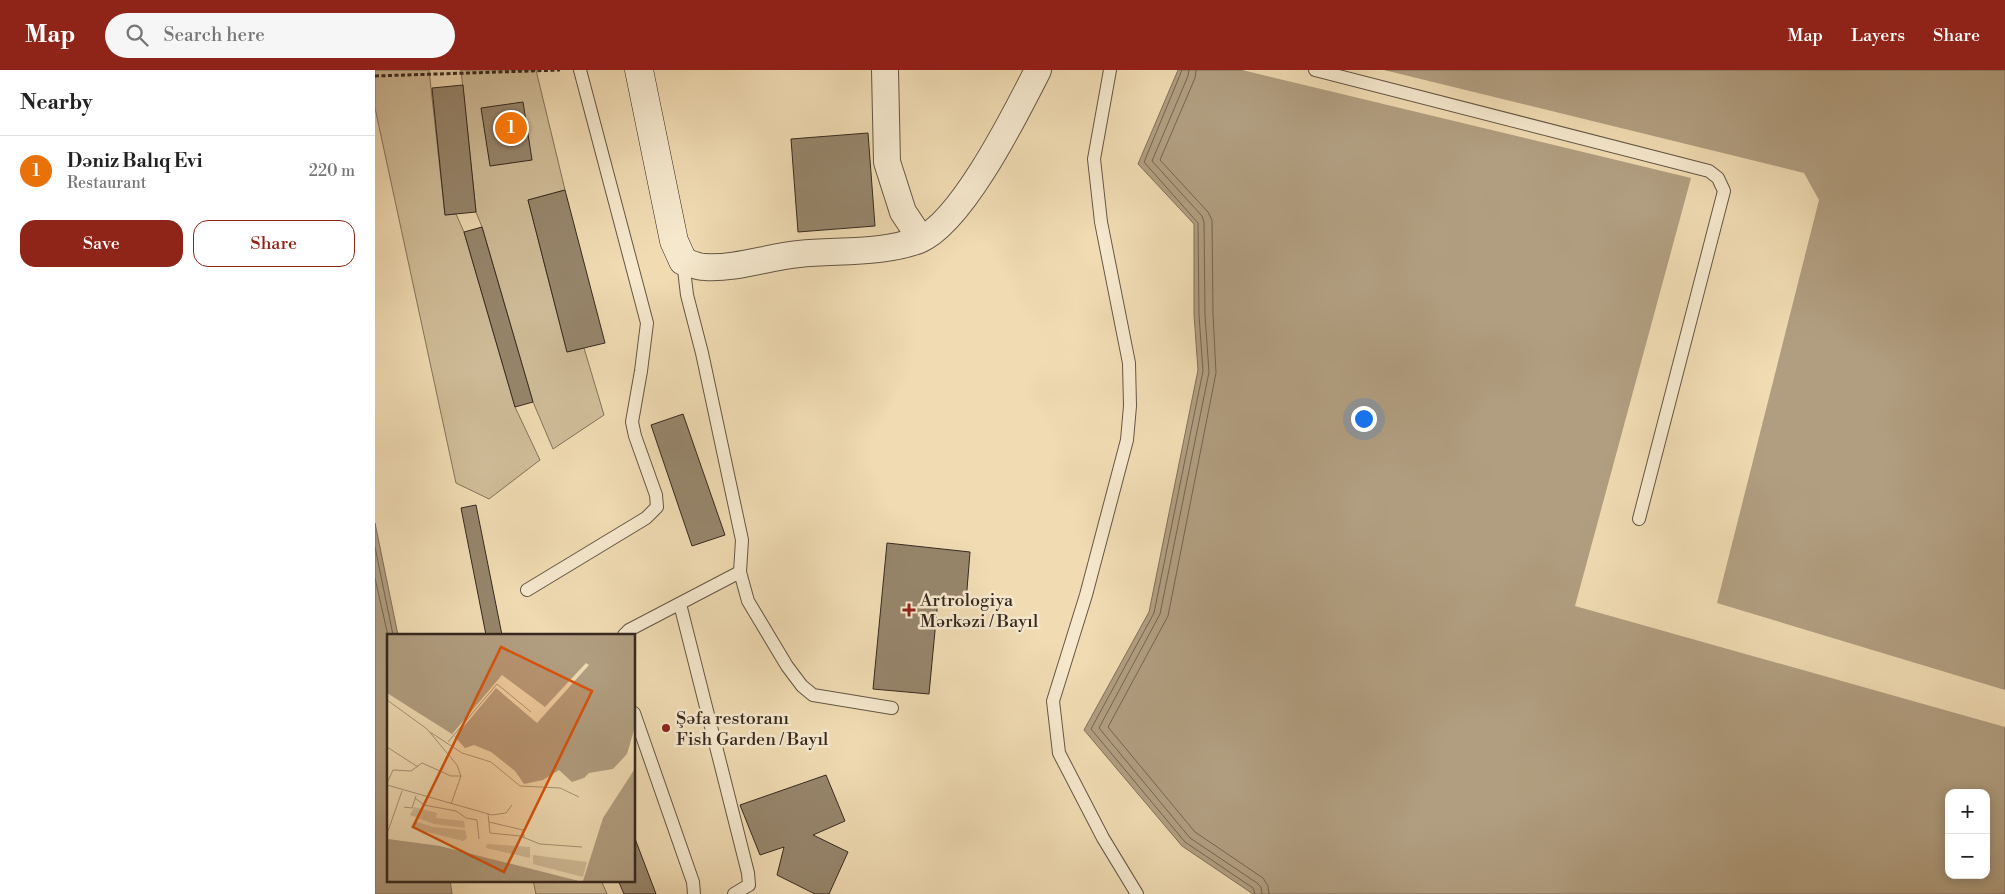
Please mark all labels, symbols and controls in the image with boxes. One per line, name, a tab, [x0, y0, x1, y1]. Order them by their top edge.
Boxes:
search box	[105, 13, 455, 58]
text: Map	[25, 20, 75, 50]
icon: search	[123, 21, 151, 49]
text: Search here	[163, 23, 265, 47]
text: Map	[1788, 24, 1823, 47]
text: Layers	[1851, 24, 1905, 47]
text: Share	[1933, 24, 1980, 47]
text: Nearby	[20, 90, 93, 116]
pin: 1	[495, 109, 527, 147]
text: Dəniz Balıq Evi	[67, 149, 203, 173]
text: 1	[32, 161, 40, 181]
text: 220 m	[309, 161, 355, 181]
text: Restaurant	[67, 173, 146, 193]
button: Save	[20, 220, 183, 267]
button: Share	[193, 220, 355, 267]
your location	[1351, 406, 1377, 432]
place label: Artrologiya Mərkəzi / Bayıl	[919, 589, 1039, 633]
marker: Artrologiya Mərkəzi / Bayıl	[902, 603, 916, 617]
inset map	[387, 634, 635, 882]
place label: Şəfa restoranı Fish Garden / Bayıl	[676, 707, 829, 751]
marker: Şəfa restoranı Fish Garden / Bayıl	[660, 722, 672, 734]
map controls	[1945, 789, 1990, 879]
button: +	[1945, 789, 1990, 834]
button: −	[1945, 834, 1990, 879]

